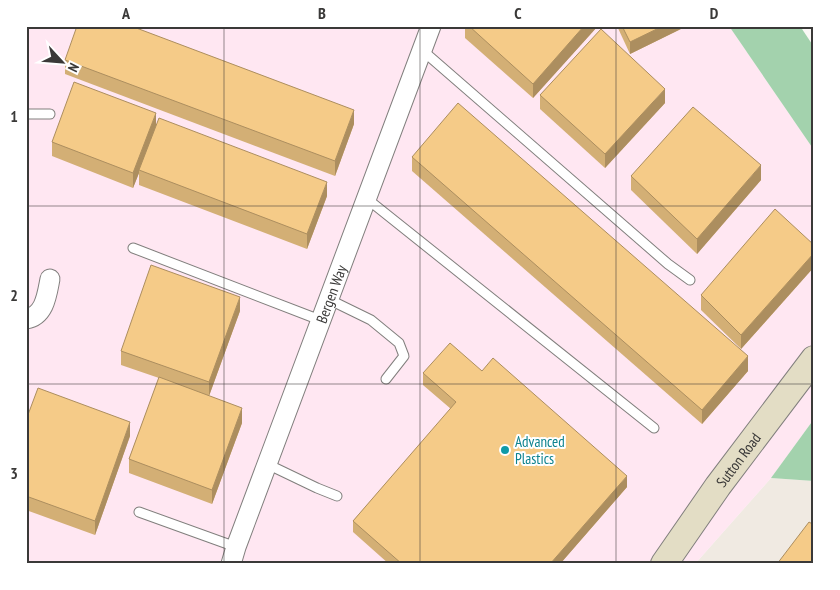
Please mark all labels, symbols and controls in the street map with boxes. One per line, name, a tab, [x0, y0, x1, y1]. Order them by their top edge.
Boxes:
text: A	[121, 3, 131, 23]
text: B	[318, 3, 326, 23]
text: C	[514, 3, 522, 23]
text: D	[710, 3, 719, 23]
north arrow	[38, 38, 88, 88]
text: N	[64, 60, 83, 75]
text: 1	[10, 106, 18, 126]
street label: Bergen Way	[311, 262, 350, 326]
text: 2	[10, 285, 18, 305]
street label: Sutton Road	[711, 429, 765, 490]
place label: Advanced Plastics	[515, 432, 565, 468]
marker: Advanced Plastics	[499, 444, 511, 456]
text: 3	[10, 463, 18, 483]

